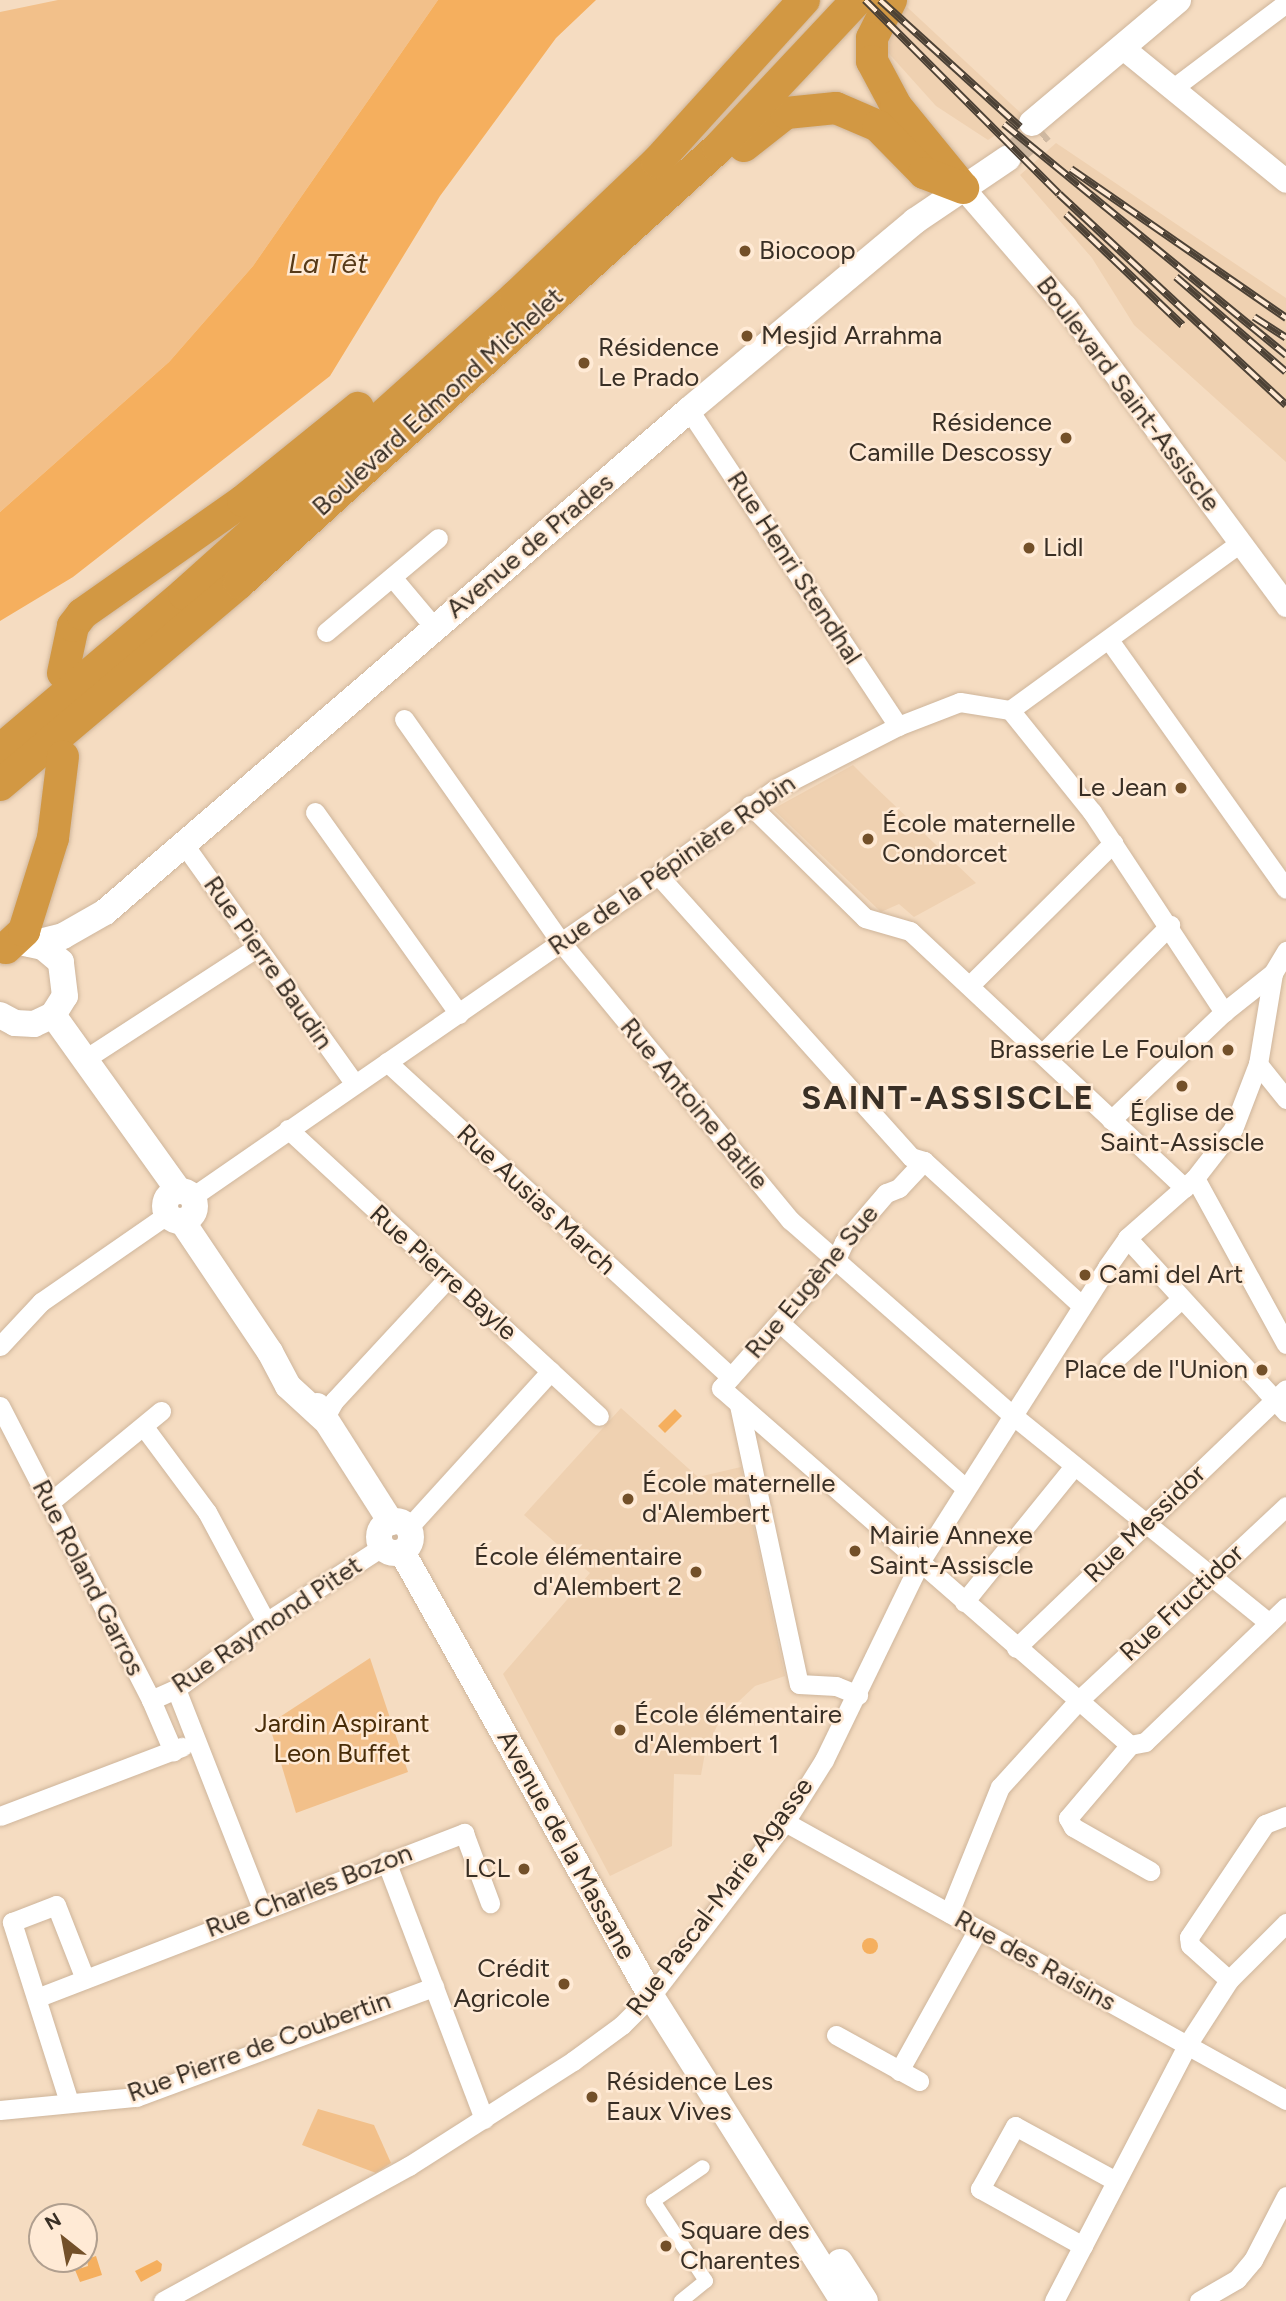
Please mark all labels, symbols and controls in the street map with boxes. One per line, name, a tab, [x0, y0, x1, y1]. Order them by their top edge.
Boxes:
place label: Biocoop	[759, 235, 856, 267]
marker: Biocoop	[737, 243, 753, 259]
water label: La Têt	[288, 246, 368, 280]
street label: Boulevard Saint-Assiscle	[1029, 270, 1227, 518]
street label: Boulevard Edmond Michelet	[306, 281, 570, 523]
place label: Mesjid Arrahma	[761, 320, 942, 352]
marker: Mesjid Arrahma	[739, 328, 755, 344]
place label: Résidence Le Prado	[598, 332, 719, 394]
marker: Résidence Le Prado	[576, 355, 592, 371]
place label: Résidence Camille Descossy	[849, 407, 1052, 468]
marker: Résidence Camille Descossy	[1058, 430, 1074, 446]
street label: Rue Henri Stendhal	[720, 466, 868, 670]
street label: Avenue de Prades	[440, 467, 620, 625]
place label: Lidl	[1043, 532, 1084, 564]
marker: Lidl	[1021, 540, 1037, 556]
street label: Rue de la Pépinière Robin	[542, 768, 802, 962]
place label: Le Jean	[1078, 772, 1167, 804]
marker: Le Jean	[1173, 780, 1189, 796]
place label: École maternelle Condorcet	[882, 808, 1075, 870]
marker: École maternelle Condorcet	[860, 831, 876, 847]
street label: Rue Pierre Baudin	[197, 870, 339, 1056]
street label: Rue Antoine Batlle	[613, 1012, 775, 1196]
place label: Brasserie Le Foulon	[989, 1034, 1214, 1066]
marker: Brasserie Le Foulon	[1220, 1042, 1236, 1058]
district label: SAINT-ASSISCLE	[803, 1078, 1093, 1118]
marker: Église de Saint-Assiscle	[1174, 1078, 1190, 1094]
place label: Église de Saint-Assiscle	[1100, 1097, 1264, 1158]
street label: Rue Ausias March	[450, 1118, 622, 1282]
street label: Rue Pierre Bayle	[363, 1199, 523, 1347]
street label: Rue Eugène Sue	[739, 1199, 885, 1365]
place label: Cami del Art	[1099, 1259, 1243, 1291]
marker: Cami del Art	[1077, 1267, 1093, 1283]
place label: Place de l'Union	[1064, 1354, 1248, 1386]
marker: Place de l'Union	[1254, 1362, 1270, 1378]
street label: Rue Messidor	[1078, 1458, 1212, 1590]
place label: École maternelle d'Alembert	[642, 1468, 835, 1530]
street label: Rue Roland Garros	[25, 1475, 151, 1681]
marker: École maternelle d'Alembert	[620, 1491, 636, 1507]
place label: Mairie Annexe Saint-Assiscle	[869, 1520, 1033, 1582]
street label: Rue Fructidor	[1114, 1538, 1250, 1668]
place label: École élémentaire d'Alembert 2	[474, 1541, 682, 1602]
marker: Mairie Annexe Saint-Assiscle	[847, 1543, 863, 1559]
street label: Rue Raymond Pitet	[166, 1550, 368, 1700]
marker: École élémentaire d'Alembert 2	[688, 1564, 704, 1580]
place label: École élémentaire d'Alembert 1	[634, 1699, 842, 1760]
park label: Jardin Aspirant Leon Buffet	[254, 1708, 430, 1770]
marker: École élémentaire d'Alembert 1	[612, 1722, 628, 1738]
street label: Avenue de la Massane	[490, 1725, 642, 1965]
street label: Rue Pascal-Marie Agasse	[620, 1772, 820, 2022]
street label: Rue Charles Bozon	[201, 1837, 417, 1945]
place label: LCL	[464, 1853, 510, 1885]
marker: LCL	[516, 1861, 532, 1877]
street label: Rue des Raisins	[949, 1904, 1121, 2018]
place label: Crédit Agricole	[453, 1953, 550, 2014]
marker: Crédit Agricole	[556, 1976, 572, 1992]
street label: Rue Pierre de Coubertin	[123, 1985, 395, 2109]
place label: Résidence Les Eaux Vives	[606, 2066, 773, 2128]
marker: Résidence Les Eaux Vives	[584, 2089, 600, 2105]
north arrow	[28, 2203, 98, 2273]
text: N	[41, 2208, 65, 2235]
place label: Square des Charentes	[680, 2215, 810, 2276]
marker: Square des Charentes	[658, 2238, 674, 2254]

